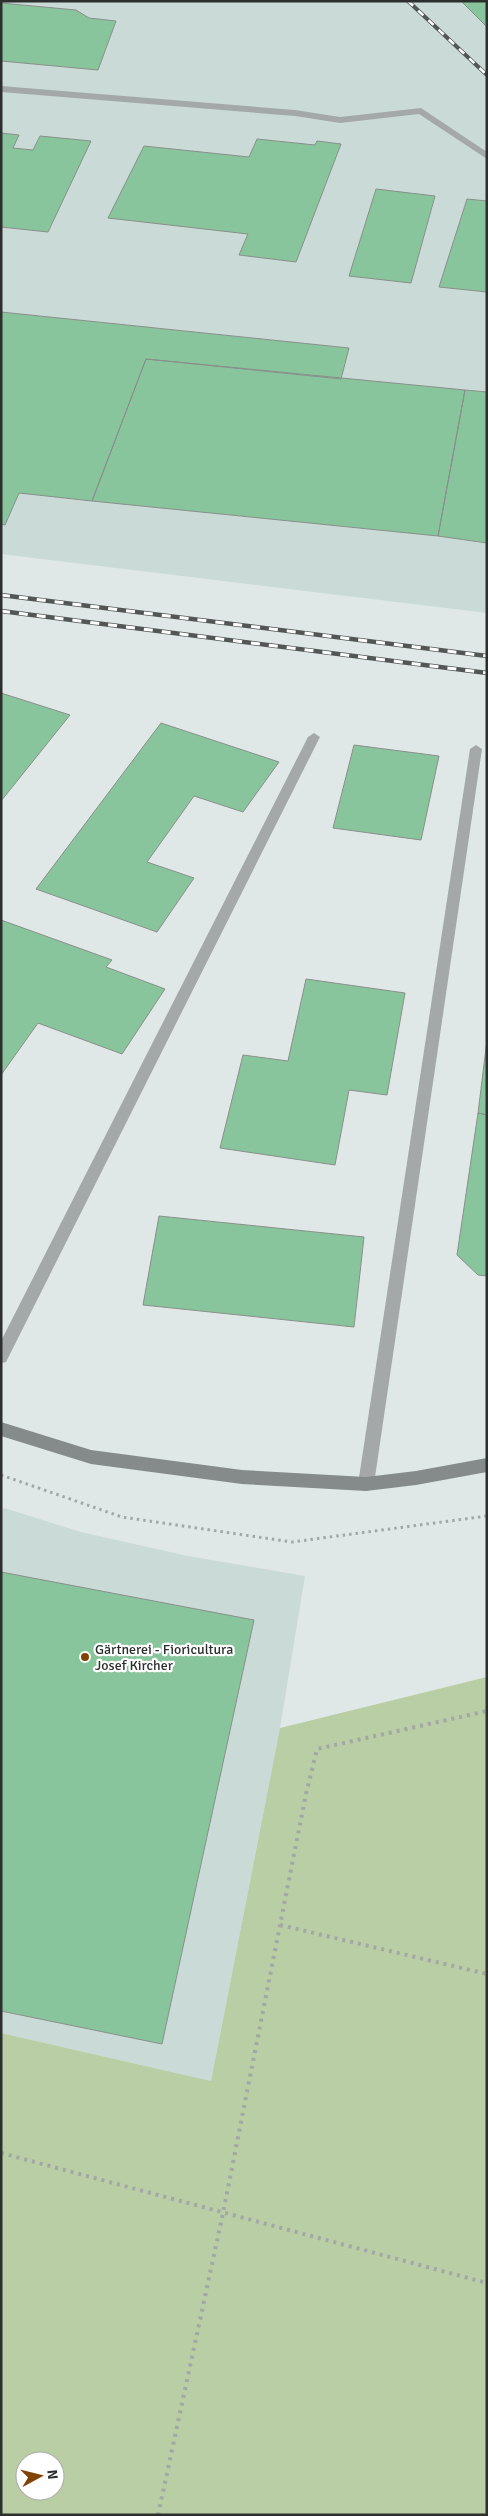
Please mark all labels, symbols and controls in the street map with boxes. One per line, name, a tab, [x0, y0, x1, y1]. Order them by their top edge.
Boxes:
place label: Gärtnerei - Fioricultura Josef Kircher	[95, 1641, 233, 1674]
marker: Gärtnerei - Fioricultura Josef Kircher	[79, 1651, 91, 1663]
north arrow	[15, 2451, 65, 2501]
text: N	[43, 2469, 61, 2480]

